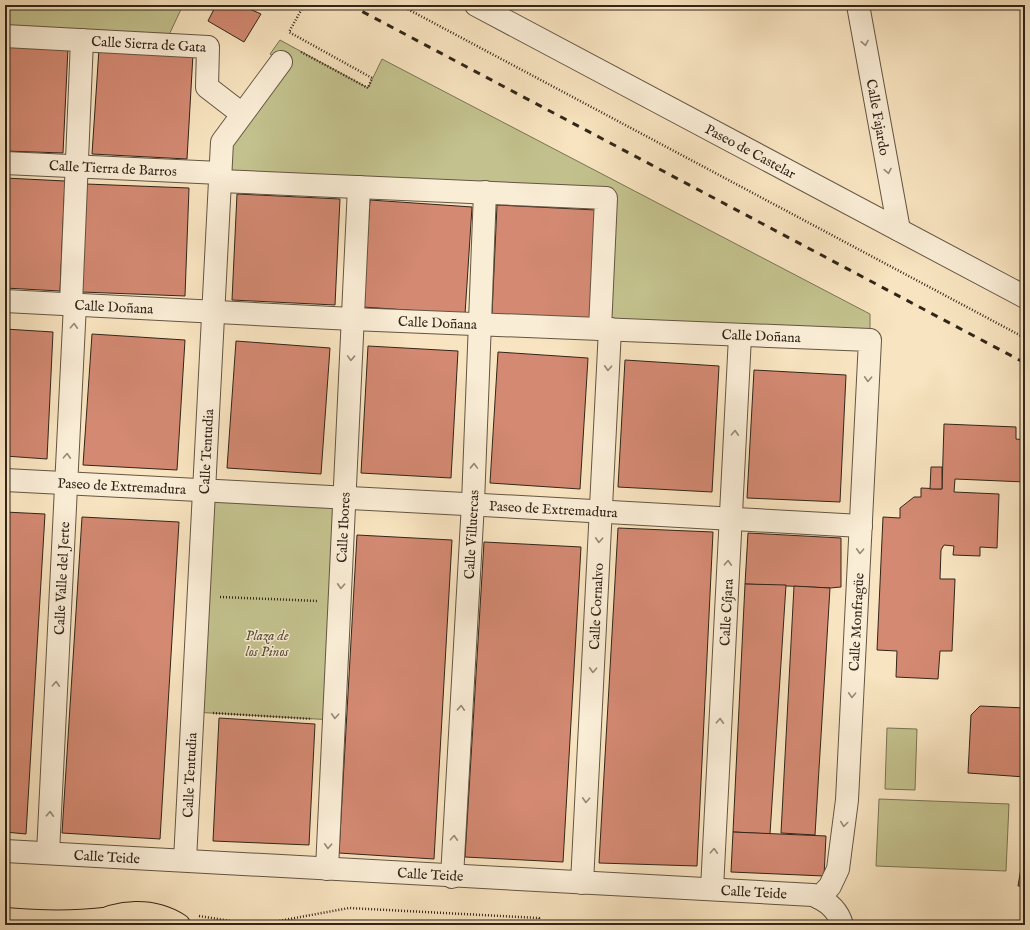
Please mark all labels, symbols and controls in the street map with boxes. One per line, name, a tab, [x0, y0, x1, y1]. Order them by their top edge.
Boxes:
street label: Calle Sierra de Gata	[91, 33, 208, 57]
one-way arrow	[860, 40, 868, 46]
street label: Calle Fajardo	[862, 78, 893, 158]
street label: Paseo de Castelar	[702, 120, 799, 183]
street label: Calle Tierra de Barros	[48, 157, 177, 181]
one-way arrow	[884, 168, 892, 174]
street label: Calle Doñana	[74, 297, 155, 319]
street label: Calle Doñana	[398, 313, 478, 334]
one-way arrow	[70, 323, 78, 329]
street label: Calle Doñana	[721, 326, 802, 347]
one-way arrow	[346, 355, 355, 361]
one-way arrow	[604, 365, 612, 371]
one-way arrow	[863, 376, 872, 382]
street label: Calle Tentudia	[196, 408, 218, 495]
one-way arrow	[730, 430, 739, 436]
one-way arrow	[63, 453, 71, 459]
one-way arrow	[470, 463, 479, 469]
street label: Paseo de Extremadura	[57, 475, 187, 499]
street label: Calle Villuercas	[461, 489, 484, 580]
street label: Calle Ibores	[333, 492, 355, 563]
street label: Paseo de Extremadura	[488, 497, 619, 522]
street label: Calle Valle del Jerte	[51, 521, 74, 636]
one-way arrow	[595, 537, 604, 543]
one-way arrow	[855, 548, 864, 554]
one-way arrow	[724, 560, 732, 566]
street label: Calle Cornalvo	[586, 562, 608, 650]
street label: Calle Monfragüe	[845, 572, 869, 672]
street label: Calle Cíjara	[716, 577, 738, 647]
one-way arrow	[337, 583, 346, 589]
park label: Plaza de los Pinos	[245, 627, 290, 661]
one-way arrow	[588, 667, 597, 673]
one-way arrow	[52, 681, 60, 687]
one-way arrow	[848, 692, 857, 698]
one-way arrow	[457, 705, 466, 711]
one-way arrow	[330, 713, 339, 719]
one-way arrow	[716, 718, 724, 724]
street label: Calle Tentudia	[179, 731, 202, 818]
one-way arrow	[582, 797, 590, 803]
one-way arrow	[45, 811, 54, 817]
one-way arrow	[840, 821, 849, 827]
one-way arrow	[450, 835, 458, 841]
one-way arrow	[324, 843, 333, 849]
street label: Calle Teide	[73, 847, 141, 868]
one-way arrow	[709, 847, 718, 854]
street label: Calle Teide	[397, 864, 464, 886]
street label: Calle Teide	[720, 882, 788, 904]

